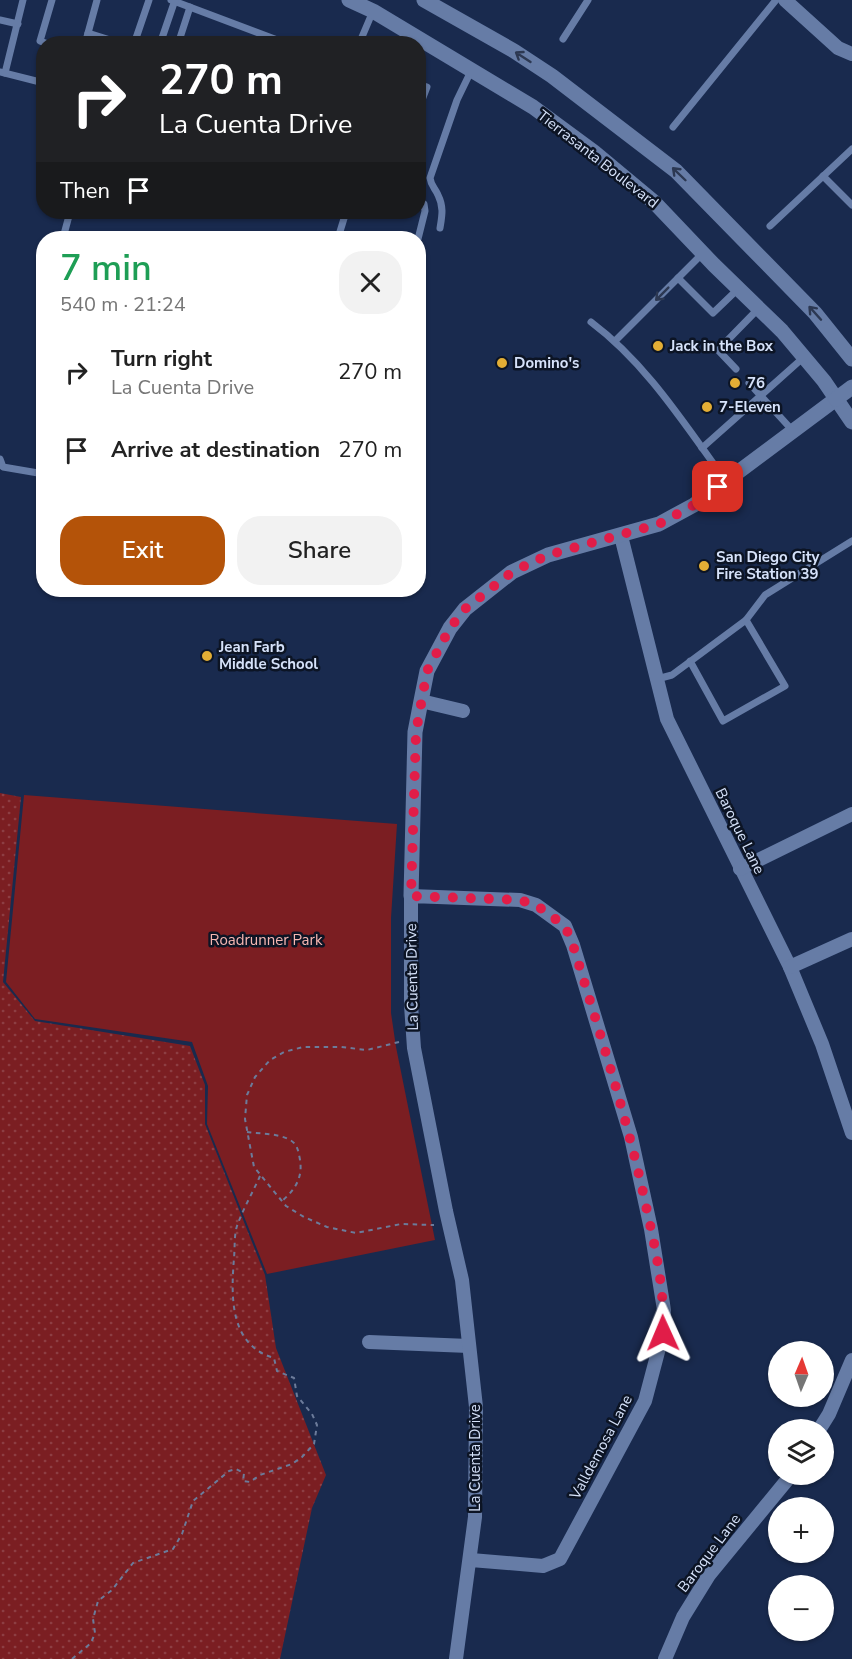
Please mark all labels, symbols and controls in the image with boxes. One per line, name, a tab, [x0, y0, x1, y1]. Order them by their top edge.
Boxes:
one-way arrow	[515, 51, 532, 63]
text: 270 m	[159, 52, 283, 109]
icon: right	[60, 60, 138, 138]
street label: Tierrasanta Boulevard	[533, 105, 663, 213]
text: La Cuenta Drive	[159, 106, 352, 143]
one-way arrow	[671, 166, 686, 181]
icon: arrive	[122, 174, 155, 207]
text: Then	[60, 176, 110, 206]
text: 7 min	[60, 244, 152, 293]
button: close	[339, 251, 402, 314]
one-way arrow	[654, 287, 669, 302]
text: 540 m · 21:24	[60, 291, 186, 318]
one-way arrow	[808, 306, 822, 321]
place label: Jack in the Box	[669, 336, 774, 356]
marker: Jack in the Box	[651, 339, 665, 353]
text: Turn right	[111, 344, 212, 374]
place label: Domino's	[514, 353, 579, 373]
icon: right	[60, 356, 93, 389]
marker: Domino's	[495, 356, 509, 370]
text: 270 m	[338, 357, 402, 387]
place label: 76	[747, 373, 765, 393]
text: La Cuenta Drive	[111, 374, 254, 401]
marker: 76	[728, 376, 742, 390]
place label: 7-Eleven	[719, 397, 781, 417]
marker: 7-Eleven	[700, 400, 714, 414]
icon: arrive	[60, 434, 93, 467]
text: Arrive at destination	[111, 435, 320, 465]
text: 270 m	[338, 435, 402, 465]
pin	[692, 461, 743, 512]
icon: arrive	[701, 470, 734, 503]
button: Exit	[60, 516, 225, 585]
button: Share	[237, 516, 402, 585]
place label: San Diego City Fire Station 39	[716, 547, 820, 584]
marker: San Diego City Fire Station 39	[697, 559, 711, 573]
place label: Jean Farb Middle School	[218, 637, 318, 674]
marker: Jean Farb Middle School	[200, 649, 214, 663]
street label: Baroque Lane	[711, 785, 769, 877]
street label: La Cuenta Drive	[401, 923, 423, 1031]
park label: Roadrunner Park	[210, 930, 323, 950]
position arrow	[631, 1301, 695, 1365]
north arrow	[768, 1341, 834, 1407]
map controls	[768, 1341, 834, 1641]
street label: Valldemosa Lane	[565, 1391, 637, 1504]
street label: La Cuenta Drive	[465, 1404, 485, 1512]
button: layers	[768, 1419, 834, 1485]
button: +	[768, 1497, 834, 1563]
street label: Baroque Lane	[673, 1510, 745, 1596]
button: −	[768, 1575, 834, 1641]

